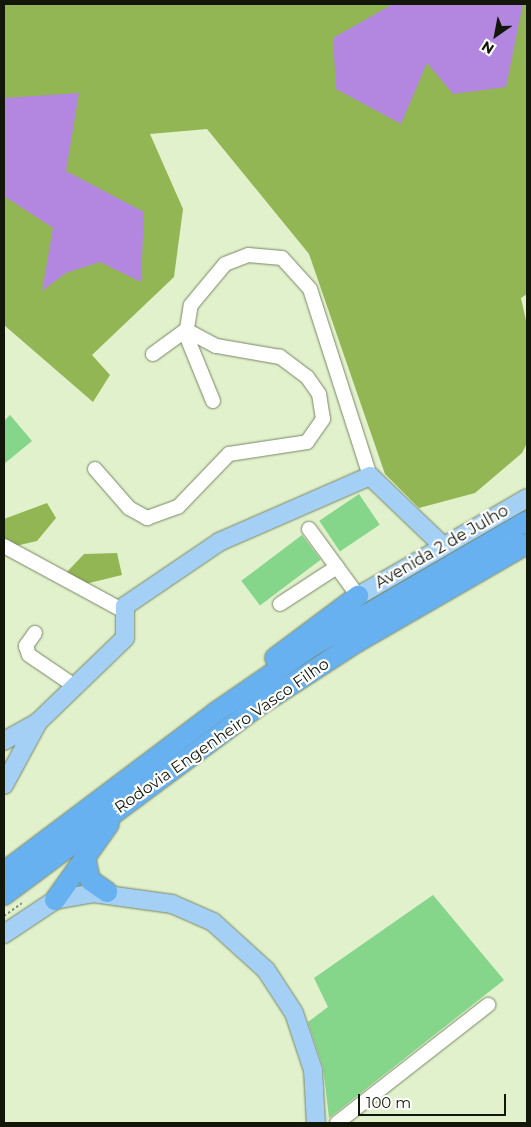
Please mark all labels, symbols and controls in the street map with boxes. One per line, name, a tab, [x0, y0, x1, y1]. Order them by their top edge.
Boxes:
north arrow	[471, 10, 521, 60]
text: N	[478, 37, 497, 58]
street label: Avenida 2 de Julho	[372, 501, 512, 593]
street label: Rodovia Engenheiro Vasco Filho	[111, 654, 333, 818]
scale bar	[361, 1084, 508, 1116]
text: 100 m	[366, 1093, 411, 1112]

